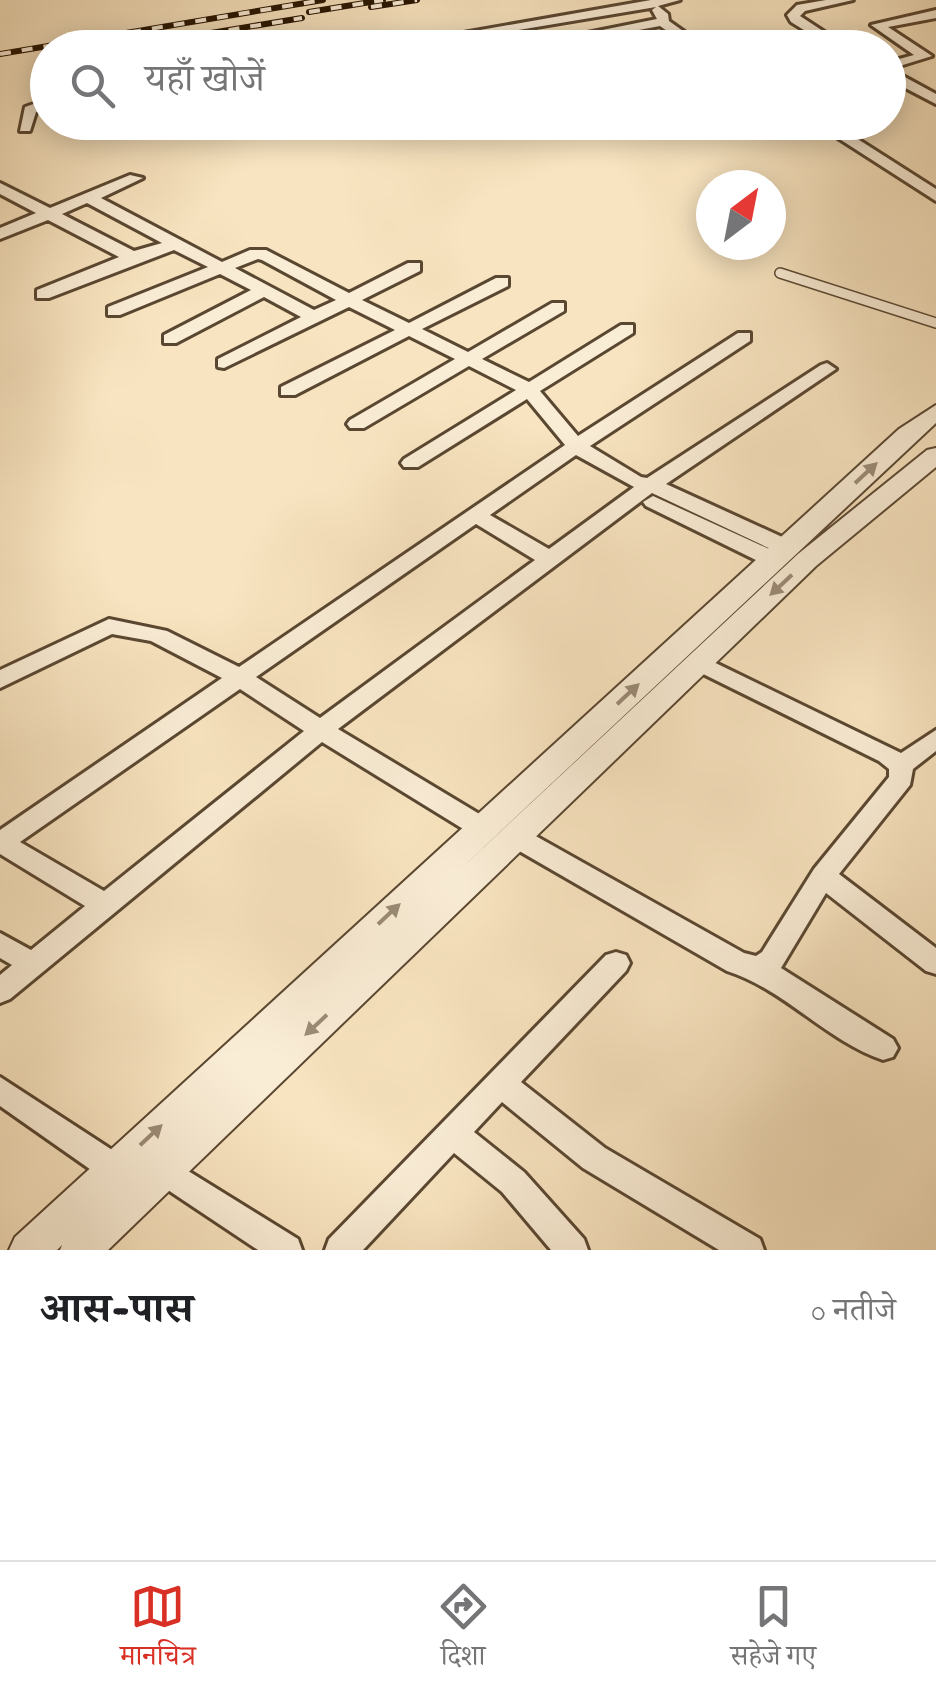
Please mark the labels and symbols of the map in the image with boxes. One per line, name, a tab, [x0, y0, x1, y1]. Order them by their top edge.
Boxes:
north arrow	[696, 170, 786, 260]
one-way arrow	[854, 462, 878, 485]
one-way arrow	[769, 573, 793, 596]
one-way arrow	[615, 683, 639, 706]
one-way arrow	[376, 903, 400, 926]
one-way arrow	[305, 1013, 329, 1037]
one-way arrow	[139, 1124, 163, 1147]

